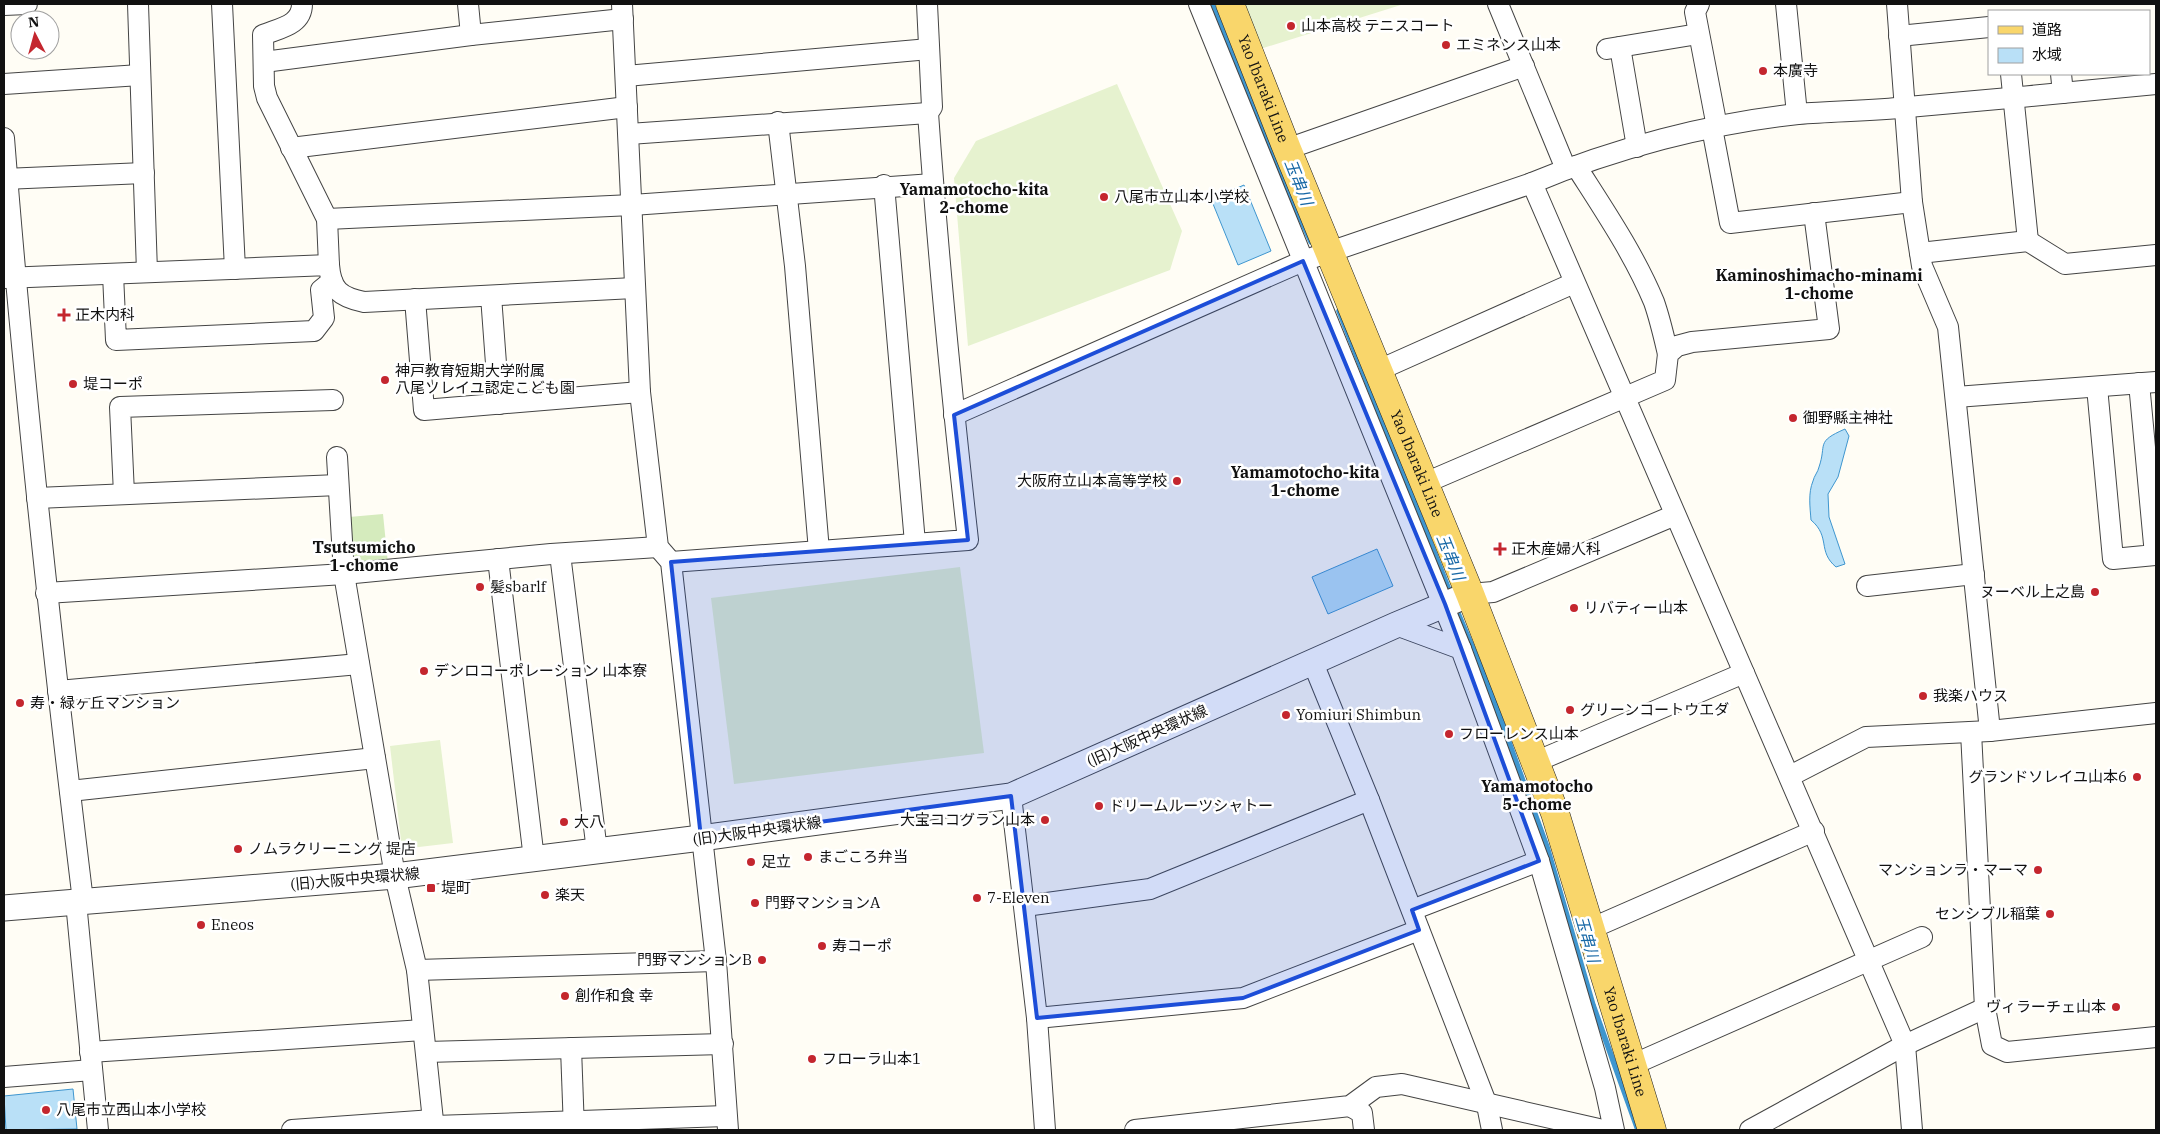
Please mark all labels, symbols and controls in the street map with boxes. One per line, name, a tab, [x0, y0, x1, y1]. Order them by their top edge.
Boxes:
north arrow	[10, 10, 60, 60]
legend	[1988, 10, 2150, 75]
text: N	[27, 13, 40, 32]
place label: 山本高校 テニスコート	[1301, 16, 1454, 35]
marker: 山本高校 テニスコート	[1285, 20, 1297, 32]
text: 道路	[2032, 20, 2062, 39]
street label: Yao Ibaraki Line	[1234, 32, 1294, 145]
place label: エミネンス山本	[1456, 35, 1561, 54]
marker: エミネンス山本	[1440, 39, 1452, 51]
text: 水域	[2032, 45, 2062, 64]
place label: 本廣寺	[1773, 61, 1818, 80]
marker: 本廣寺	[1757, 65, 1769, 77]
water label: 玉串川	[1281, 156, 1318, 210]
district label: Yamamotocho-kita 2-chome	[899, 179, 1049, 217]
place label: 八尾市立山本小学校	[1114, 187, 1249, 206]
marker: 八尾市立山本小学校	[1098, 191, 1110, 203]
district label: Kaminoshimacho-minami 1-chome	[1715, 265, 1923, 303]
place label: 正木内科	[75, 305, 135, 324]
marker: 正木内科	[57, 308, 71, 322]
place label: 神戸教育短期大学附属 八尾ソレイユ認定こども園	[395, 361, 575, 397]
place label: 堤コーポ	[83, 374, 143, 393]
marker: 神戸教育短期大学附属 八尾ソレイユ認定こども園	[379, 374, 391, 386]
marker: 堤コーポ	[67, 378, 79, 390]
street label: Yao Ibaraki Line	[1386, 407, 1447, 520]
place label: 御野縣主神社	[1803, 408, 1893, 427]
marker: 御野縣主神社	[1787, 412, 1799, 424]
district label: Yamamotocho-kita 1-chome	[1230, 462, 1380, 500]
place label: 大阪府立山本高等学校	[1017, 471, 1167, 490]
marker: 大阪府立山本高等学校	[1171, 475, 1183, 487]
water label: 玉串川	[1433, 531, 1470, 585]
district label: Tsutsumicho 1-chome	[313, 537, 416, 575]
place label: 正木産婦人科	[1511, 539, 1601, 558]
marker: 正木産婦人科	[1493, 542, 1507, 556]
place label: 髪sbarlf	[490, 577, 547, 596]
marker: 髪sbarlf	[474, 581, 486, 593]
place label: ヌーベル上之島	[1980, 582, 2085, 601]
marker: ヌーベル上之島	[2089, 586, 2101, 598]
place label: リバティー山本	[1584, 598, 1688, 617]
marker: リバティー山本	[1568, 602, 1580, 614]
place label: デンロコーポレーション 山本寮	[434, 661, 647, 680]
marker: デンロコーポレーション 山本寮	[418, 665, 430, 677]
place label: 我楽ハウス	[1933, 686, 2008, 705]
marker: 我楽ハウス	[1917, 690, 1929, 702]
place label: 寿・緑ヶ丘マンション	[30, 693, 180, 712]
marker: 寿・緑ヶ丘マンション	[14, 697, 26, 709]
street label: (旧)大阪中央環状線	[1084, 700, 1210, 771]
place label: グリーンコートウエダ	[1580, 700, 1729, 719]
marker: グリーンコートウエダ	[1564, 704, 1576, 716]
place label: Yomiuri Shimbun	[1296, 705, 1422, 724]
marker: Yomiuri Shimbun	[1280, 709, 1292, 721]
place label: フローレンス山本	[1459, 724, 1579, 743]
marker: フローレンス山本	[1443, 728, 1455, 740]
place label: グランドソレイユ山本6	[1968, 767, 2127, 786]
marker: グランドソレイユ山本6	[2131, 771, 2143, 783]
district label: Yamamotocho 5-chome	[1481, 776, 1593, 814]
place label: ドリームルーツシャトー	[1109, 796, 1273, 815]
marker: ドリームルーツシャトー	[1093, 800, 1105, 812]
place label: 大宝ココグラン山本	[900, 810, 1035, 829]
place label: 大八	[574, 812, 604, 831]
street label: (旧)大阪中央環状線	[691, 812, 823, 849]
marker: 大宝ココグラン山本	[1039, 814, 1051, 826]
marker: 大八	[558, 816, 570, 828]
place label: ノムラクリーニング 堤店	[248, 839, 416, 858]
marker: ノムラクリーニング 堤店	[232, 843, 244, 855]
place label: まごころ弁当	[818, 847, 908, 866]
marker: まごころ弁当	[802, 851, 814, 863]
place label: 足立	[761, 852, 791, 871]
marker: 足立	[745, 856, 757, 868]
place label: マンションラ・マーマ	[1878, 860, 2028, 879]
street label: (旧)大阪中央環状線	[289, 863, 420, 894]
marker: マンションラ・マーマ	[2032, 864, 2044, 876]
place label: 堤町	[441, 878, 471, 897]
marker: 堤町	[425, 882, 437, 894]
place label: 楽天	[555, 885, 585, 904]
place label: 7-Eleven	[987, 888, 1050, 907]
marker: 楽天	[539, 889, 551, 901]
marker: 7-Eleven	[971, 892, 983, 904]
place label: 門野マンションA	[765, 893, 881, 912]
marker: 門野マンションA	[749, 897, 761, 909]
place label: センシブル稲葉	[1935, 904, 2040, 923]
marker: センシブル稲葉	[2044, 908, 2056, 920]
water label: 玉串川	[1572, 913, 1605, 967]
place label: Eneos	[211, 915, 254, 934]
marker: Eneos	[195, 919, 207, 931]
place label: 寿コーポ	[832, 936, 892, 955]
marker: 寿コーポ	[816, 940, 828, 952]
place label: 門野マンションB	[637, 950, 752, 969]
marker: 門野マンションB	[756, 954, 768, 966]
street label: Yao Ibaraki Line	[1600, 984, 1651, 1099]
place label: 創作和食 幸	[575, 986, 653, 1005]
marker: 創作和食 幸	[559, 990, 571, 1002]
place label: ヴィラーチェ山本	[1986, 997, 2106, 1016]
marker: ヴィラーチェ山本	[2110, 1001, 2122, 1013]
place label: フローラ山本1	[822, 1049, 921, 1068]
marker: フローラ山本1	[806, 1053, 818, 1065]
place label: 八尾市立西山本小学校	[56, 1100, 206, 1119]
marker: 八尾市立西山本小学校	[40, 1104, 52, 1116]

